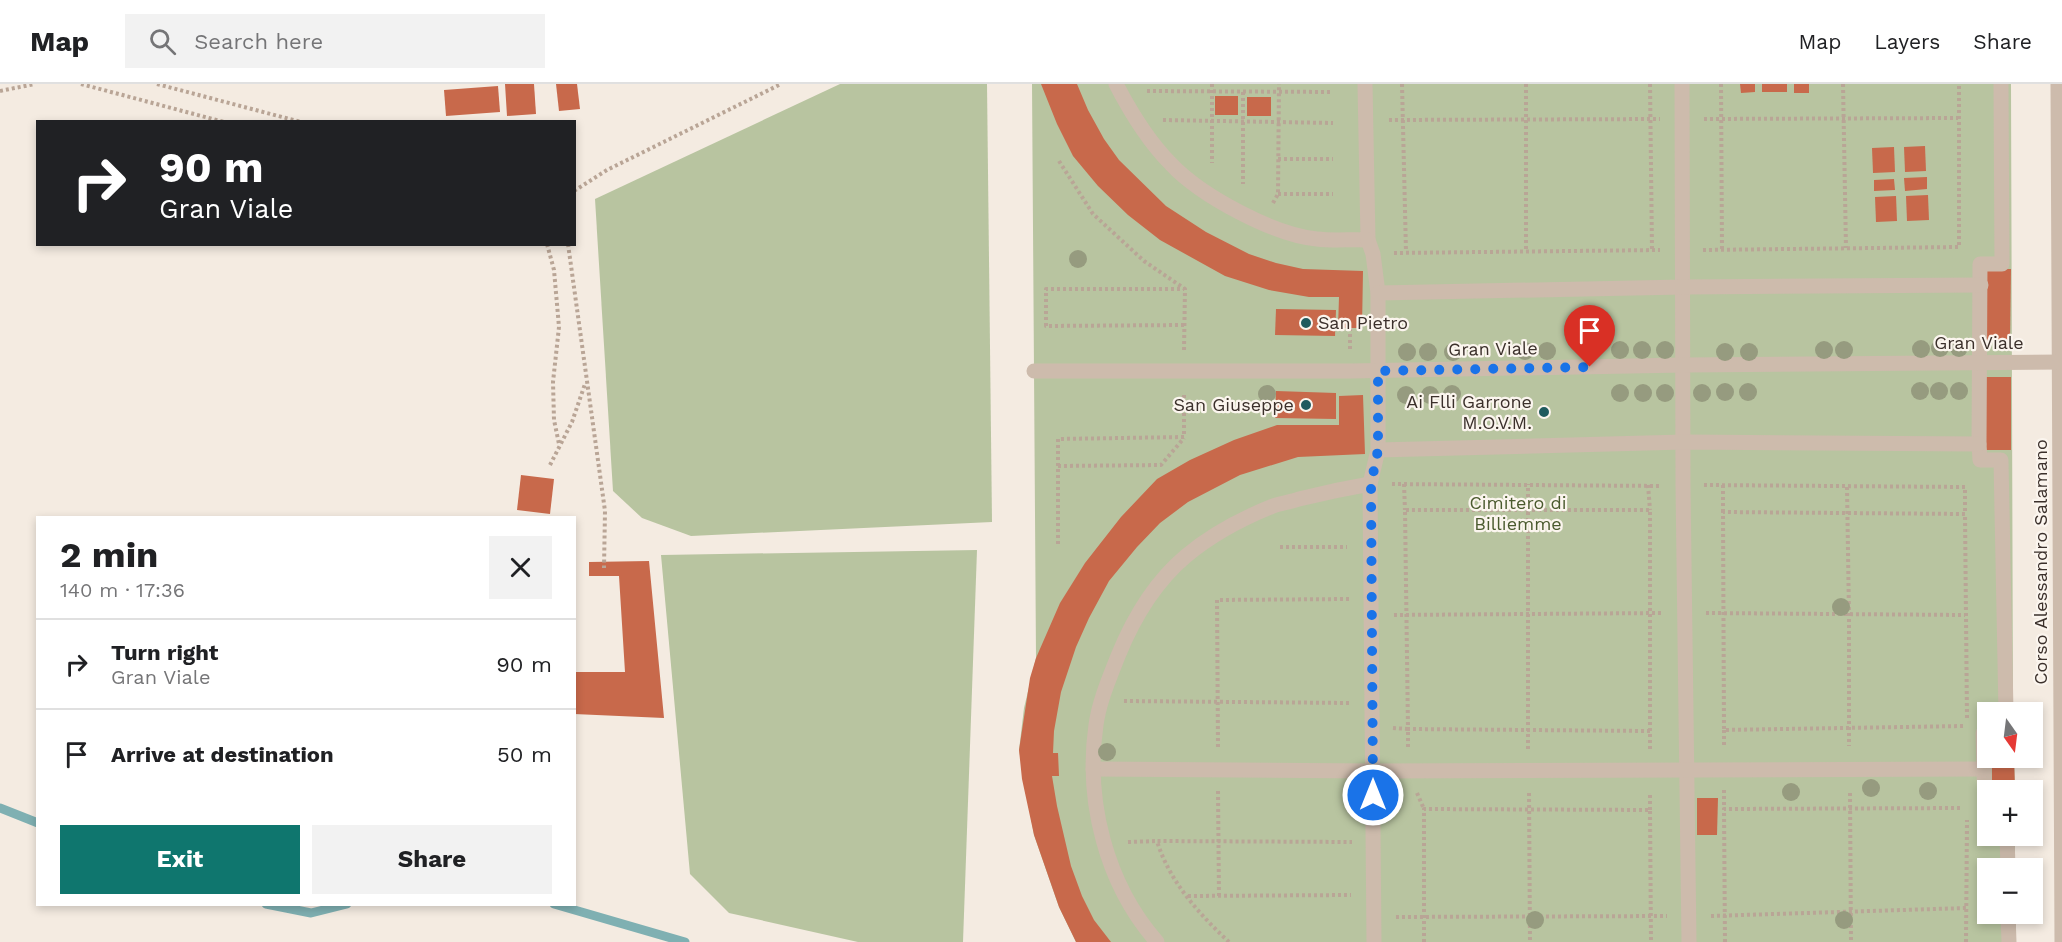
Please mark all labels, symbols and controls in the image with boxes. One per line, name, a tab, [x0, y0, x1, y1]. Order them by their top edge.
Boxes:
search box	[125, 14, 545, 68]
text: Map	[30, 25, 89, 58]
icon: search	[146, 25, 179, 58]
text: Search here	[194, 29, 323, 54]
text: Map	[1798, 29, 1841, 54]
text: Layers	[1874, 29, 1940, 54]
text: Share	[1973, 29, 2032, 54]
text: 90 m	[159, 143, 263, 192]
icon: right	[60, 144, 138, 222]
text: Gran Viale	[159, 193, 293, 225]
pin	[1564, 305, 1615, 367]
place label: San Pietro	[1318, 312, 1408, 333]
icon: arrive	[1573, 314, 1606, 347]
marker: San Pietro	[1299, 316, 1313, 330]
street label: Gran Viale	[1934, 332, 2024, 353]
street label: Gran Viale	[1448, 337, 1538, 360]
place label: Ai Flli Garrone M.O.V.M.	[1406, 391, 1532, 433]
place label: San Giuseppe	[1173, 394, 1294, 415]
marker: San Giuseppe	[1299, 398, 1313, 412]
marker: Ai Flli Garrone M.O.V.M.	[1537, 405, 1551, 419]
street label: Corso Alessandro Salamano	[2030, 439, 2051, 685]
park label: Cimitero di Billiemme	[1469, 492, 1567, 534]
text: 2 min	[60, 534, 158, 576]
button: close	[489, 536, 552, 599]
text: 140 m · 17:36	[60, 578, 185, 602]
text: Turn right	[111, 640, 218, 665]
icon: right	[60, 648, 93, 681]
text: 90 m	[496, 652, 552, 677]
text: Gran Viale	[111, 665, 210, 689]
north arrow	[1977, 702, 2043, 768]
map controls	[1977, 702, 2043, 924]
icon: arrive	[60, 738, 93, 771]
text: Arrive at destination	[111, 742, 334, 767]
text: 50 m	[497, 742, 552, 767]
position arrow	[1341, 763, 1405, 827]
button: +	[1977, 780, 2043, 846]
button: Exit	[60, 825, 300, 894]
button: Share	[312, 825, 552, 894]
button: −	[1977, 858, 2043, 924]

